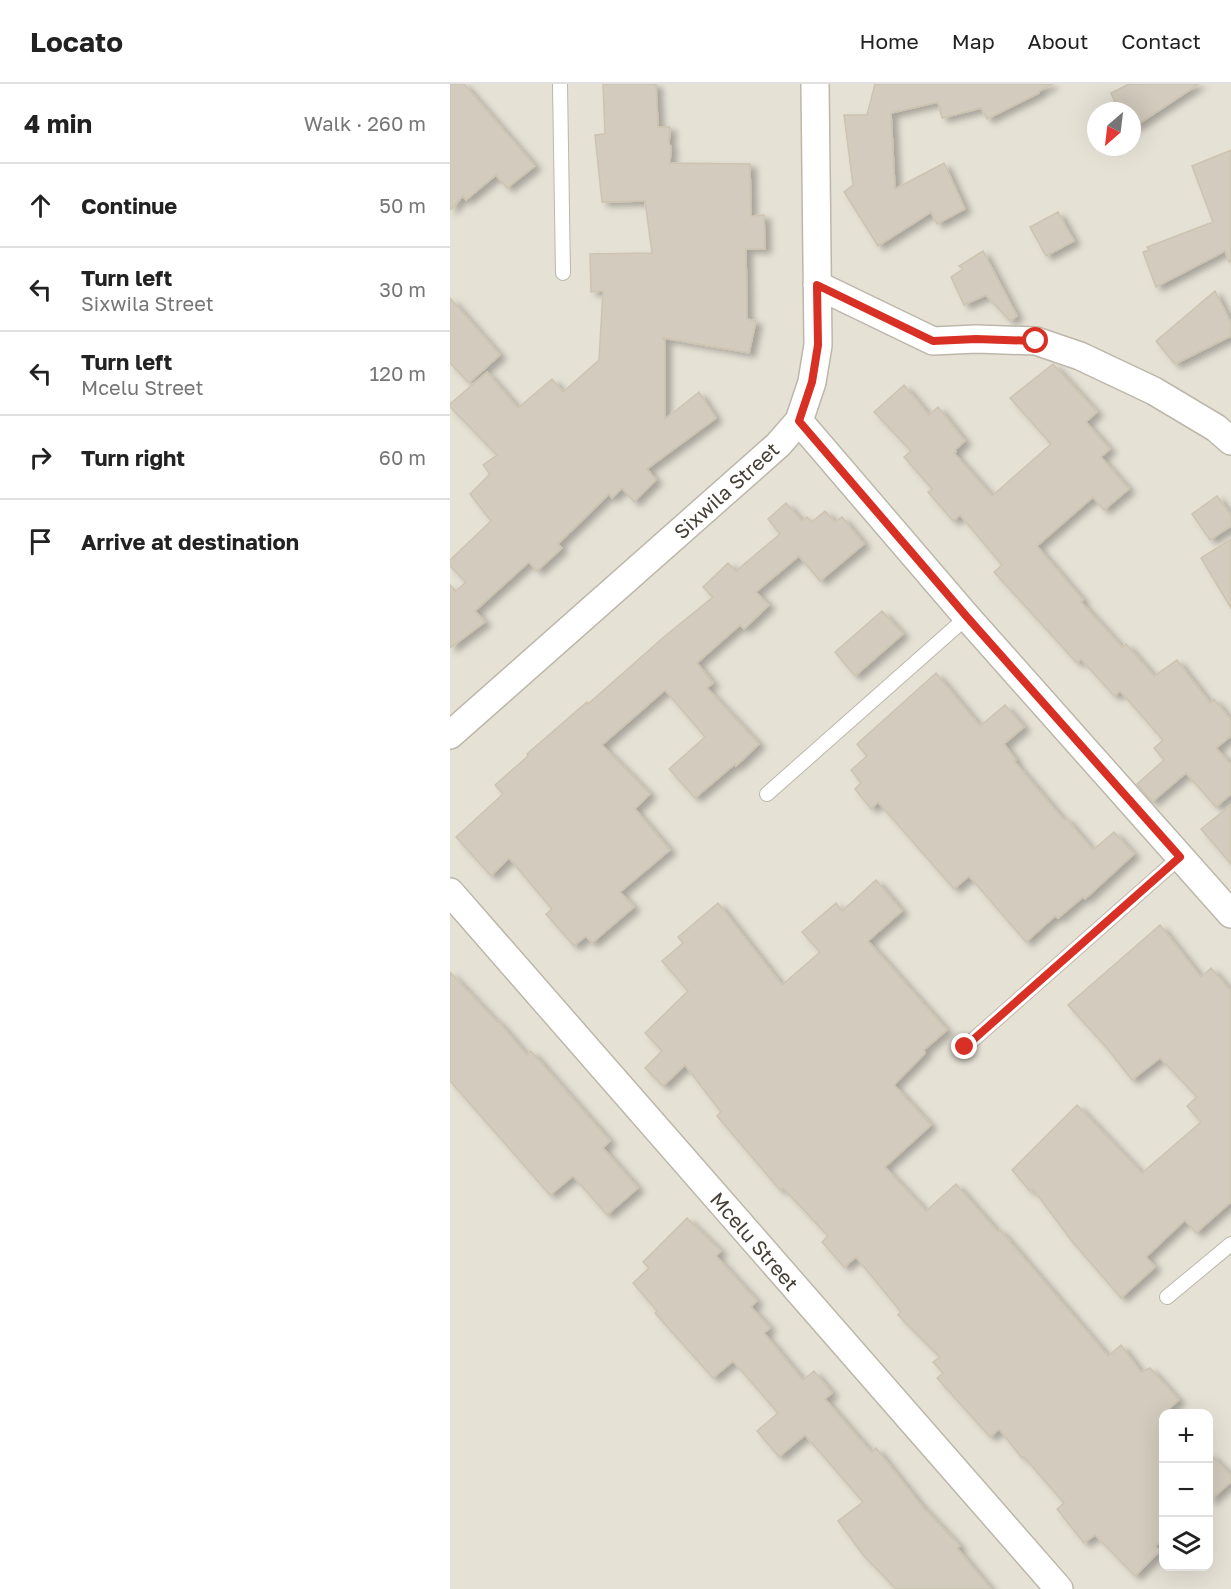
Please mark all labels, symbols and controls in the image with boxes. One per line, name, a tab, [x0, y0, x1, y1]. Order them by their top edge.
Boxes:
text: Locato	[30, 25, 123, 58]
text: Home	[859, 28, 919, 54]
text: Map	[952, 28, 995, 54]
text: About	[1028, 28, 1088, 54]
text: Contact	[1121, 28, 1201, 54]
north arrow	[1087, 102, 1141, 156]
text: 4 min	[24, 108, 92, 139]
text: Walk · 260 m	[304, 111, 426, 135]
icon: ahead	[24, 189, 57, 222]
text: Continue	[81, 192, 177, 219]
text: 50 m	[379, 193, 426, 217]
text: Turn left	[81, 264, 172, 291]
icon: left	[24, 273, 57, 306]
text: 30 m	[379, 277, 426, 301]
text: Sixwila Street	[81, 291, 214, 315]
route start	[1022, 327, 1048, 353]
text: Turn left	[81, 348, 172, 375]
icon: left	[24, 357, 57, 390]
text: 120 m	[370, 361, 426, 385]
text: Mcelu Street	[81, 375, 203, 399]
street label: Sixwila Street	[669, 437, 783, 543]
icon: right	[24, 441, 57, 474]
text: Turn right	[81, 444, 185, 471]
text: 60 m	[379, 445, 426, 469]
icon: arrive	[24, 525, 57, 558]
text: Arrive at destination	[81, 528, 299, 555]
route end	[951, 1033, 977, 1059]
street label: Mcelu Street	[706, 1187, 804, 1295]
map controls	[1159, 1409, 1213, 1571]
button: +	[1159, 1409, 1213, 1463]
button: −	[1159, 1463, 1213, 1517]
button: layers	[1159, 1517, 1213, 1571]

